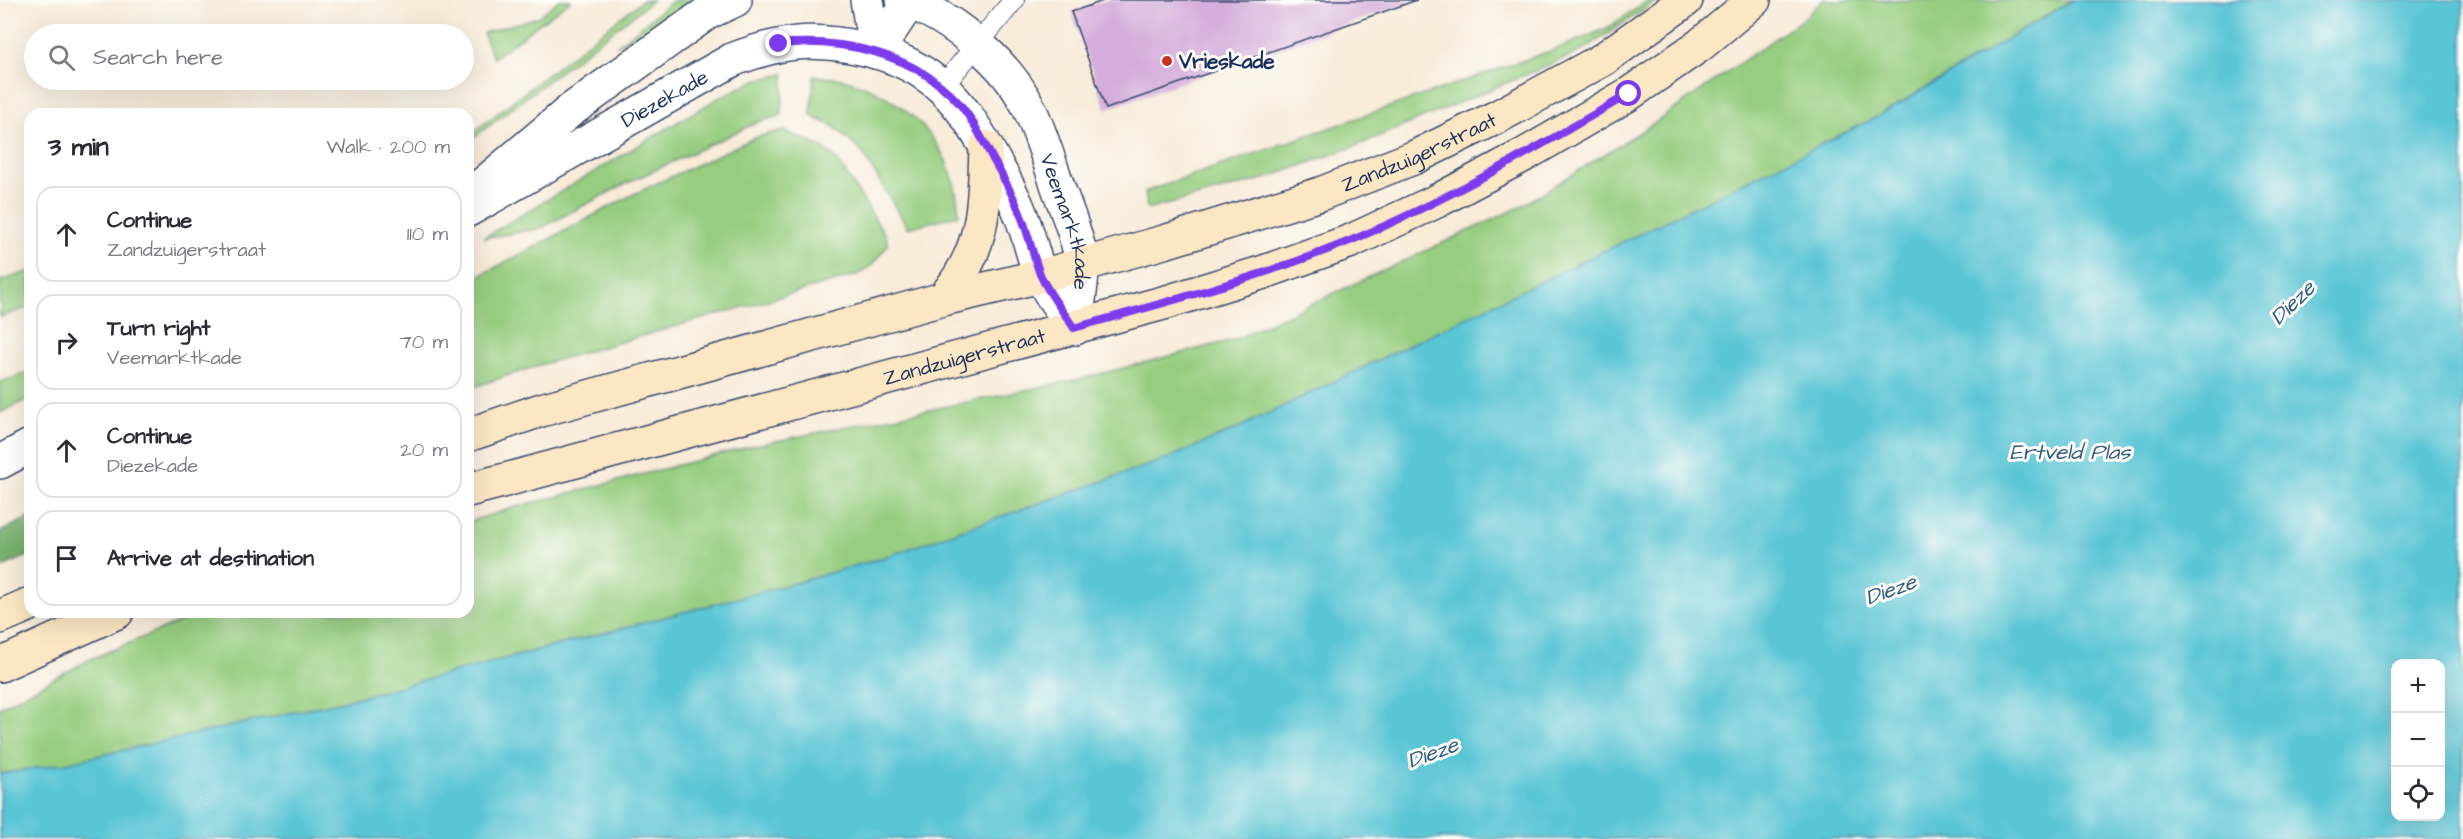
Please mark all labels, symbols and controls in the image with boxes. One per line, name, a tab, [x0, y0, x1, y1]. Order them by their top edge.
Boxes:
search box	[24, 24, 474, 90]
route end	[765, 30, 791, 56]
icon: search	[45, 41, 78, 74]
text: Search here	[93, 42, 223, 73]
place label: Vrieskade	[1178, 47, 1275, 76]
marker: Vrieskade	[1160, 54, 1174, 68]
street label: Diezekade	[616, 62, 713, 135]
route start	[1615, 80, 1641, 106]
street label: Zandzuigerstraat	[1337, 105, 1502, 199]
text: 3 min	[48, 129, 109, 165]
text: Walk · 200 m	[327, 133, 450, 161]
street label: Veemarktkade	[1033, 150, 1097, 292]
text: Continue	[107, 205, 192, 236]
icon: ahead	[50, 218, 83, 251]
text: 110 m	[407, 220, 448, 248]
text: Zandzuigerstraat	[107, 236, 266, 264]
water label: Dieze	[2263, 273, 2323, 332]
text: Turn right	[107, 313, 210, 344]
street label: Zandzuigerstraat	[880, 321, 1049, 392]
icon: right	[50, 326, 83, 359]
text: 70 m	[400, 328, 448, 356]
text: Veemarktkade	[107, 344, 242, 372]
text: Continue	[107, 421, 192, 452]
icon: ahead	[50, 434, 83, 467]
text: 20 m	[400, 436, 448, 464]
water label: Ertveld Plas	[2010, 437, 2131, 468]
text: Diezekade	[107, 452, 198, 480]
icon: arrive	[50, 542, 83, 575]
text: Arrive at destination	[107, 543, 314, 574]
water label: Dieze	[1861, 566, 1922, 614]
map controls	[2391, 659, 2445, 821]
button: +	[2391, 659, 2445, 713]
button: −	[2391, 713, 2445, 767]
water label: Dieze	[1403, 729, 1464, 777]
button: locate	[2391, 767, 2445, 821]

